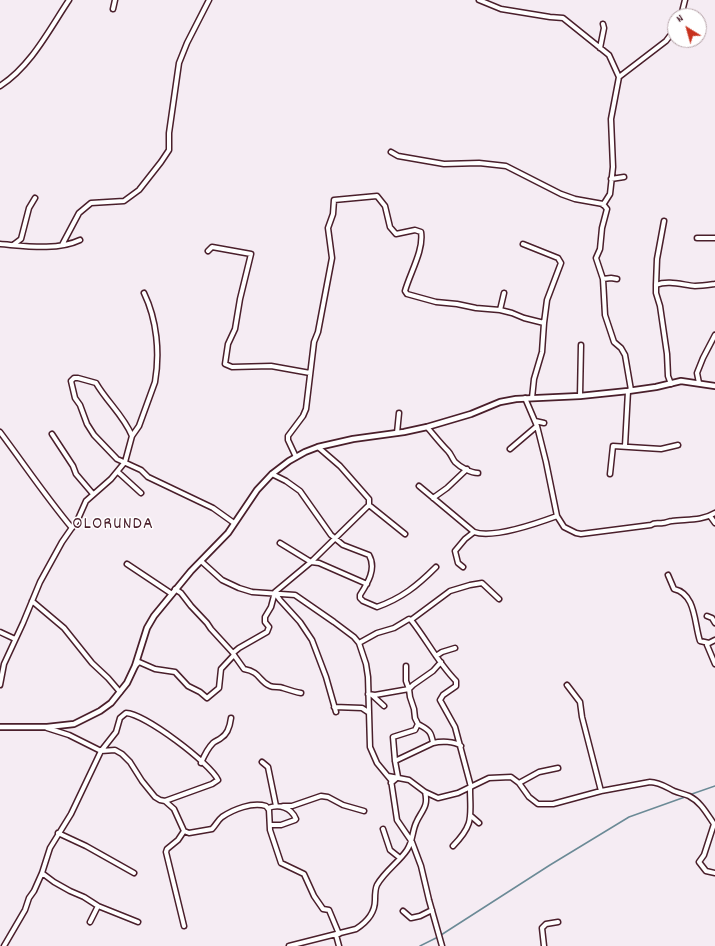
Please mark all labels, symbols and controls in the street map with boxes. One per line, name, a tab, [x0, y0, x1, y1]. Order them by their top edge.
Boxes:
north arrow	[667, 8, 707, 48]
text: N	[673, 11, 687, 27]
district label: OLORUNDA	[72, 515, 154, 537]

